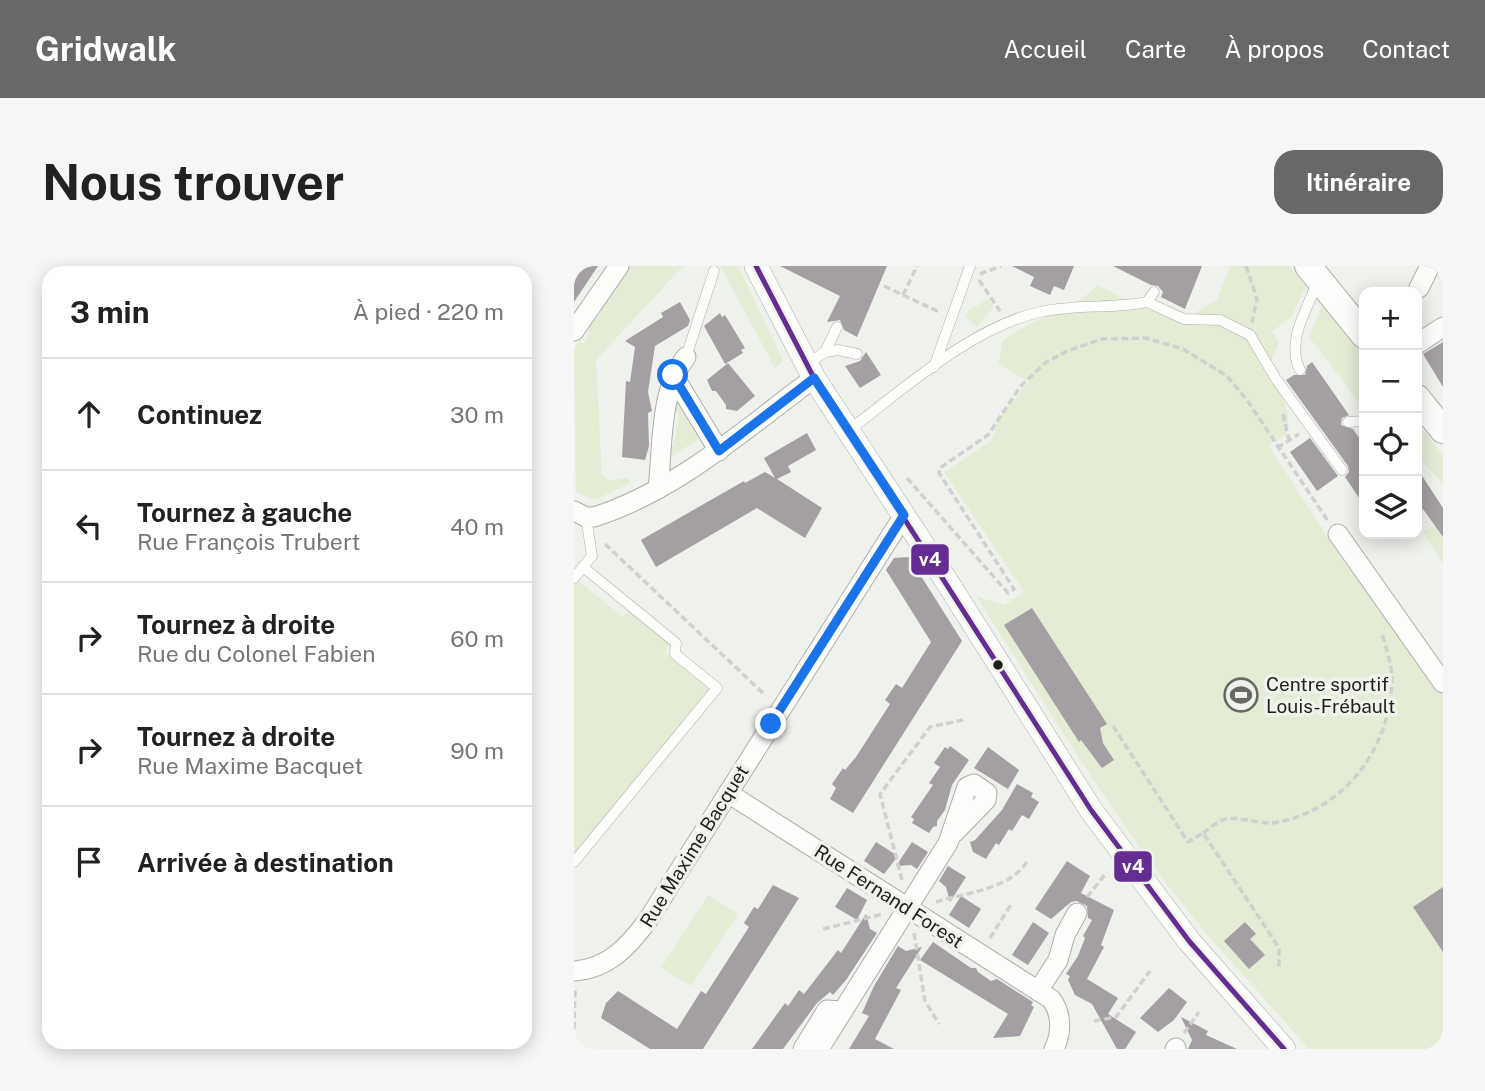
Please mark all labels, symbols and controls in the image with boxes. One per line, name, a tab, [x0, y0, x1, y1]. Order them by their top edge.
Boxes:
text: Gridwalk	[35, 30, 176, 68]
text: Accueil	[1004, 35, 1087, 63]
text: Carte	[1125, 35, 1186, 63]
text: À propos	[1224, 35, 1324, 63]
text: Contact	[1362, 35, 1450, 63]
button: Itinéraire	[1274, 150, 1443, 214]
text: Nous trouver	[42, 153, 344, 211]
map controls	[1359, 287, 1422, 539]
button: +	[1359, 287, 1422, 350]
text: 3 min	[70, 294, 149, 330]
text: À pied · 220 m	[353, 298, 504, 325]
button: −	[1359, 350, 1422, 413]
route start	[657, 359, 688, 390]
icon: ahead	[70, 395, 108, 433]
text: Continuez	[137, 399, 262, 430]
text: 30 m	[450, 401, 504, 428]
button: locate	[1359, 413, 1422, 476]
button: layers	[1359, 476, 1422, 539]
text: Tournez à gauche	[137, 497, 352, 528]
icon: left	[70, 507, 108, 545]
text: 40 m	[450, 513, 504, 540]
text: Rue François Trubert	[137, 528, 361, 555]
line badge: v4	[910, 543, 950, 576]
text: v4	[919, 548, 941, 570]
text: Tournez à droite	[137, 609, 335, 640]
icon: right	[70, 619, 108, 657]
text: 60 m	[450, 625, 504, 652]
text: Rue du Colonel Fabien	[137, 640, 375, 667]
unlabelled marker	[991, 658, 1005, 672]
place label: Centre sportif Louis-Frébault	[1266, 673, 1395, 717]
sports icon: Centre sportif Louis-Frébault	[1222, 676, 1260, 714]
route end	[755, 708, 786, 739]
text: Tournez à droite	[137, 721, 335, 752]
icon: right	[70, 731, 108, 769]
text: 90 m	[450, 737, 504, 764]
text: Rue Maxime Bacquet	[137, 752, 363, 779]
street label: Rue Maxime Bacquet	[635, 761, 753, 931]
street label: Rue Fernand Forest	[810, 840, 968, 952]
icon: arrive	[70, 843, 108, 881]
text: Arrivée à destination	[137, 847, 394, 878]
line badge: v4	[1113, 850, 1153, 883]
text: v4	[1122, 855, 1144, 877]

